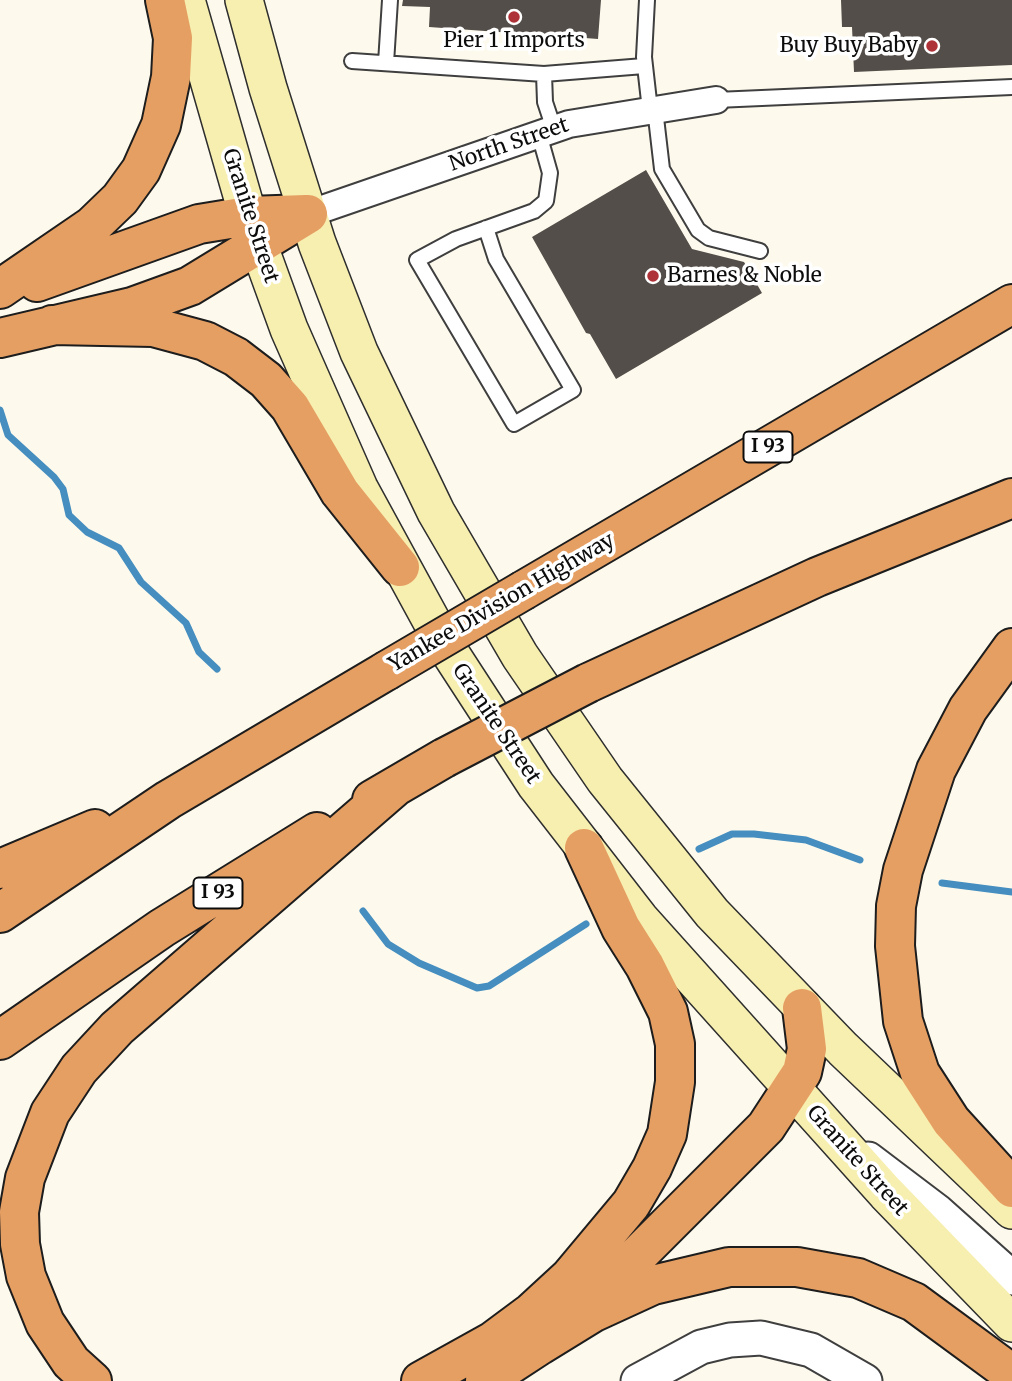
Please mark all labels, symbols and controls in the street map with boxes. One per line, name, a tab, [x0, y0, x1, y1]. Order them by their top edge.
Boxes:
marker: Pier 1 Imports	[506, 9, 522, 25]
place label: Pier 1 Imports	[443, 28, 585, 54]
place label: Buy Buy Baby	[779, 33, 918, 59]
marker: Buy Buy Baby	[924, 38, 940, 54]
street label: North Street	[446, 113, 572, 177]
street label: Granite Street	[216, 146, 284, 286]
place label: Barnes & Noble	[667, 263, 822, 289]
marker: Barnes & Noble	[645, 268, 661, 284]
road number: I 93	[744, 432, 792, 462]
street label: Yankee Division Highway	[385, 528, 619, 678]
street label: Granite Street	[447, 659, 545, 789]
road number: I 93	[194, 878, 242, 908]
street label: Granite Street	[801, 1101, 913, 1221]

